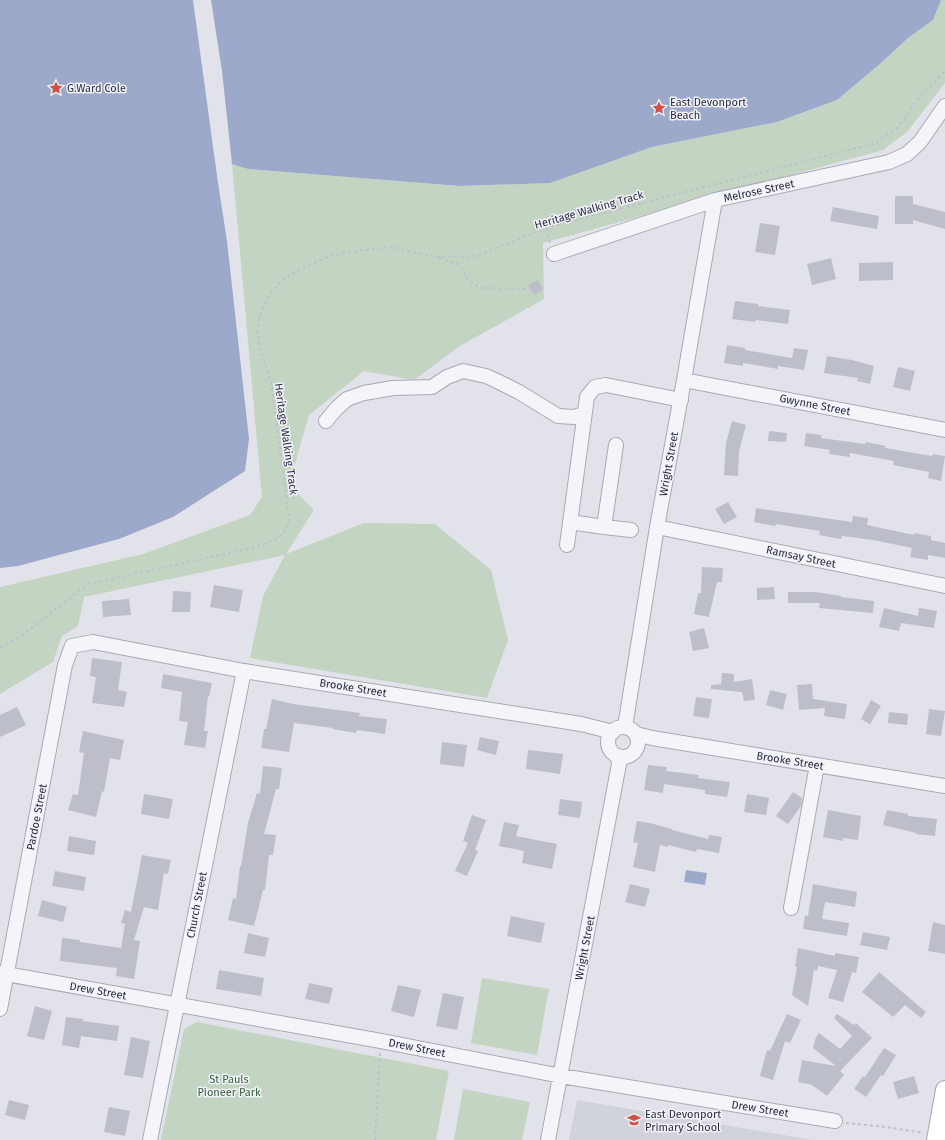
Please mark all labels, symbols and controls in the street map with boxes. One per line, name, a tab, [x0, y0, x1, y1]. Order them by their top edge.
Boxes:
place icon: G.Ward Cole	[48, 80, 64, 96]
place label: G.Ward Cole	[67, 82, 126, 95]
place label: East Devonport Beach	[670, 96, 746, 122]
place icon: East Devonport Beach	[651, 100, 667, 116]
street label: Melrose Street	[722, 177, 796, 205]
street label: Heritage Walking Track	[533, 188, 645, 232]
street label: Heritage Walking Track	[272, 382, 300, 496]
street label: Gwynne Street	[778, 392, 852, 418]
street label: Wright Street	[657, 431, 681, 497]
street label: Ramsay Street	[765, 543, 837, 571]
street label: Brooke Street	[319, 676, 387, 700]
street label: Brooke Street	[756, 749, 824, 773]
street label: Pardoe Street	[24, 783, 50, 851]
street label: Church Street	[184, 871, 210, 939]
street label: Wright Street	[572, 915, 598, 981]
street label: Drew Street	[68, 980, 128, 1002]
street label: Drew Street	[387, 1036, 447, 1060]
park label: St Pauls Pioneer Park	[197, 1073, 261, 1099]
street label: Drew Street	[731, 1098, 790, 1120]
place label: East Devonport Primary School	[645, 1108, 721, 1134]
school or university icon: East Devonport Primary School	[626, 1112, 642, 1128]

